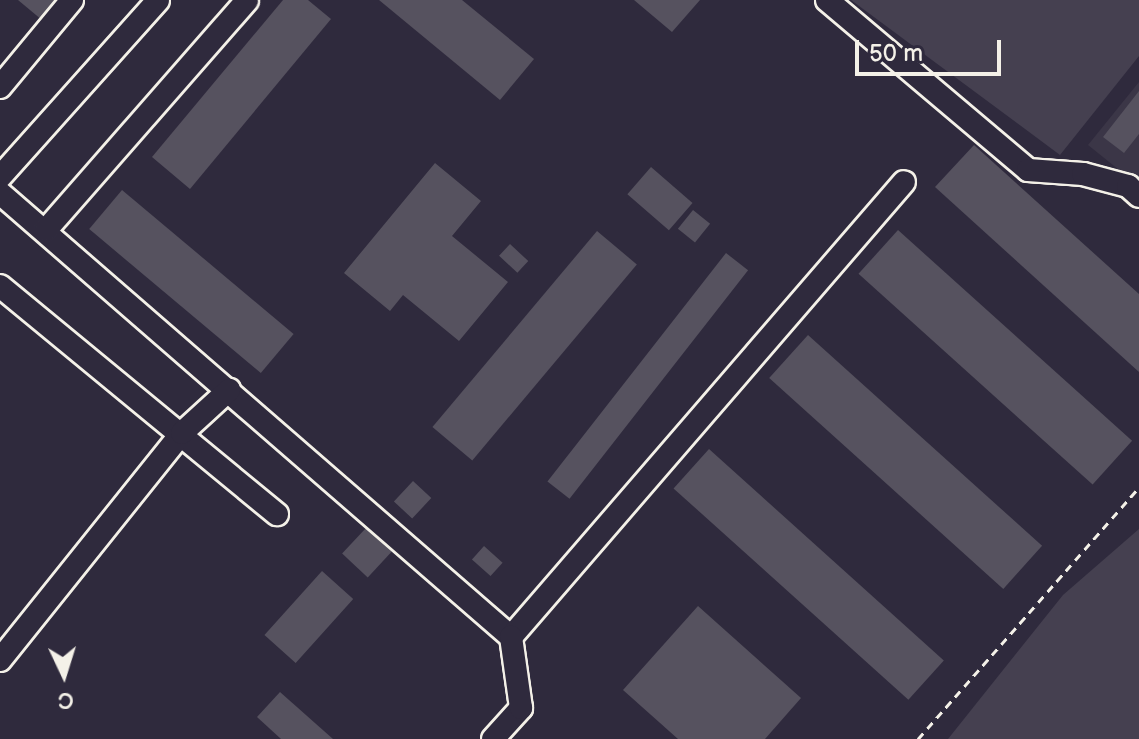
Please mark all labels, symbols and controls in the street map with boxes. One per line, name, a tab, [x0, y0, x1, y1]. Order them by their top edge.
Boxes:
scale bar	[859, 24, 1005, 74]
text: 50 m	[869, 39, 923, 68]
north arrow	[24, 635, 104, 715]
text: С	[57, 685, 74, 713]

